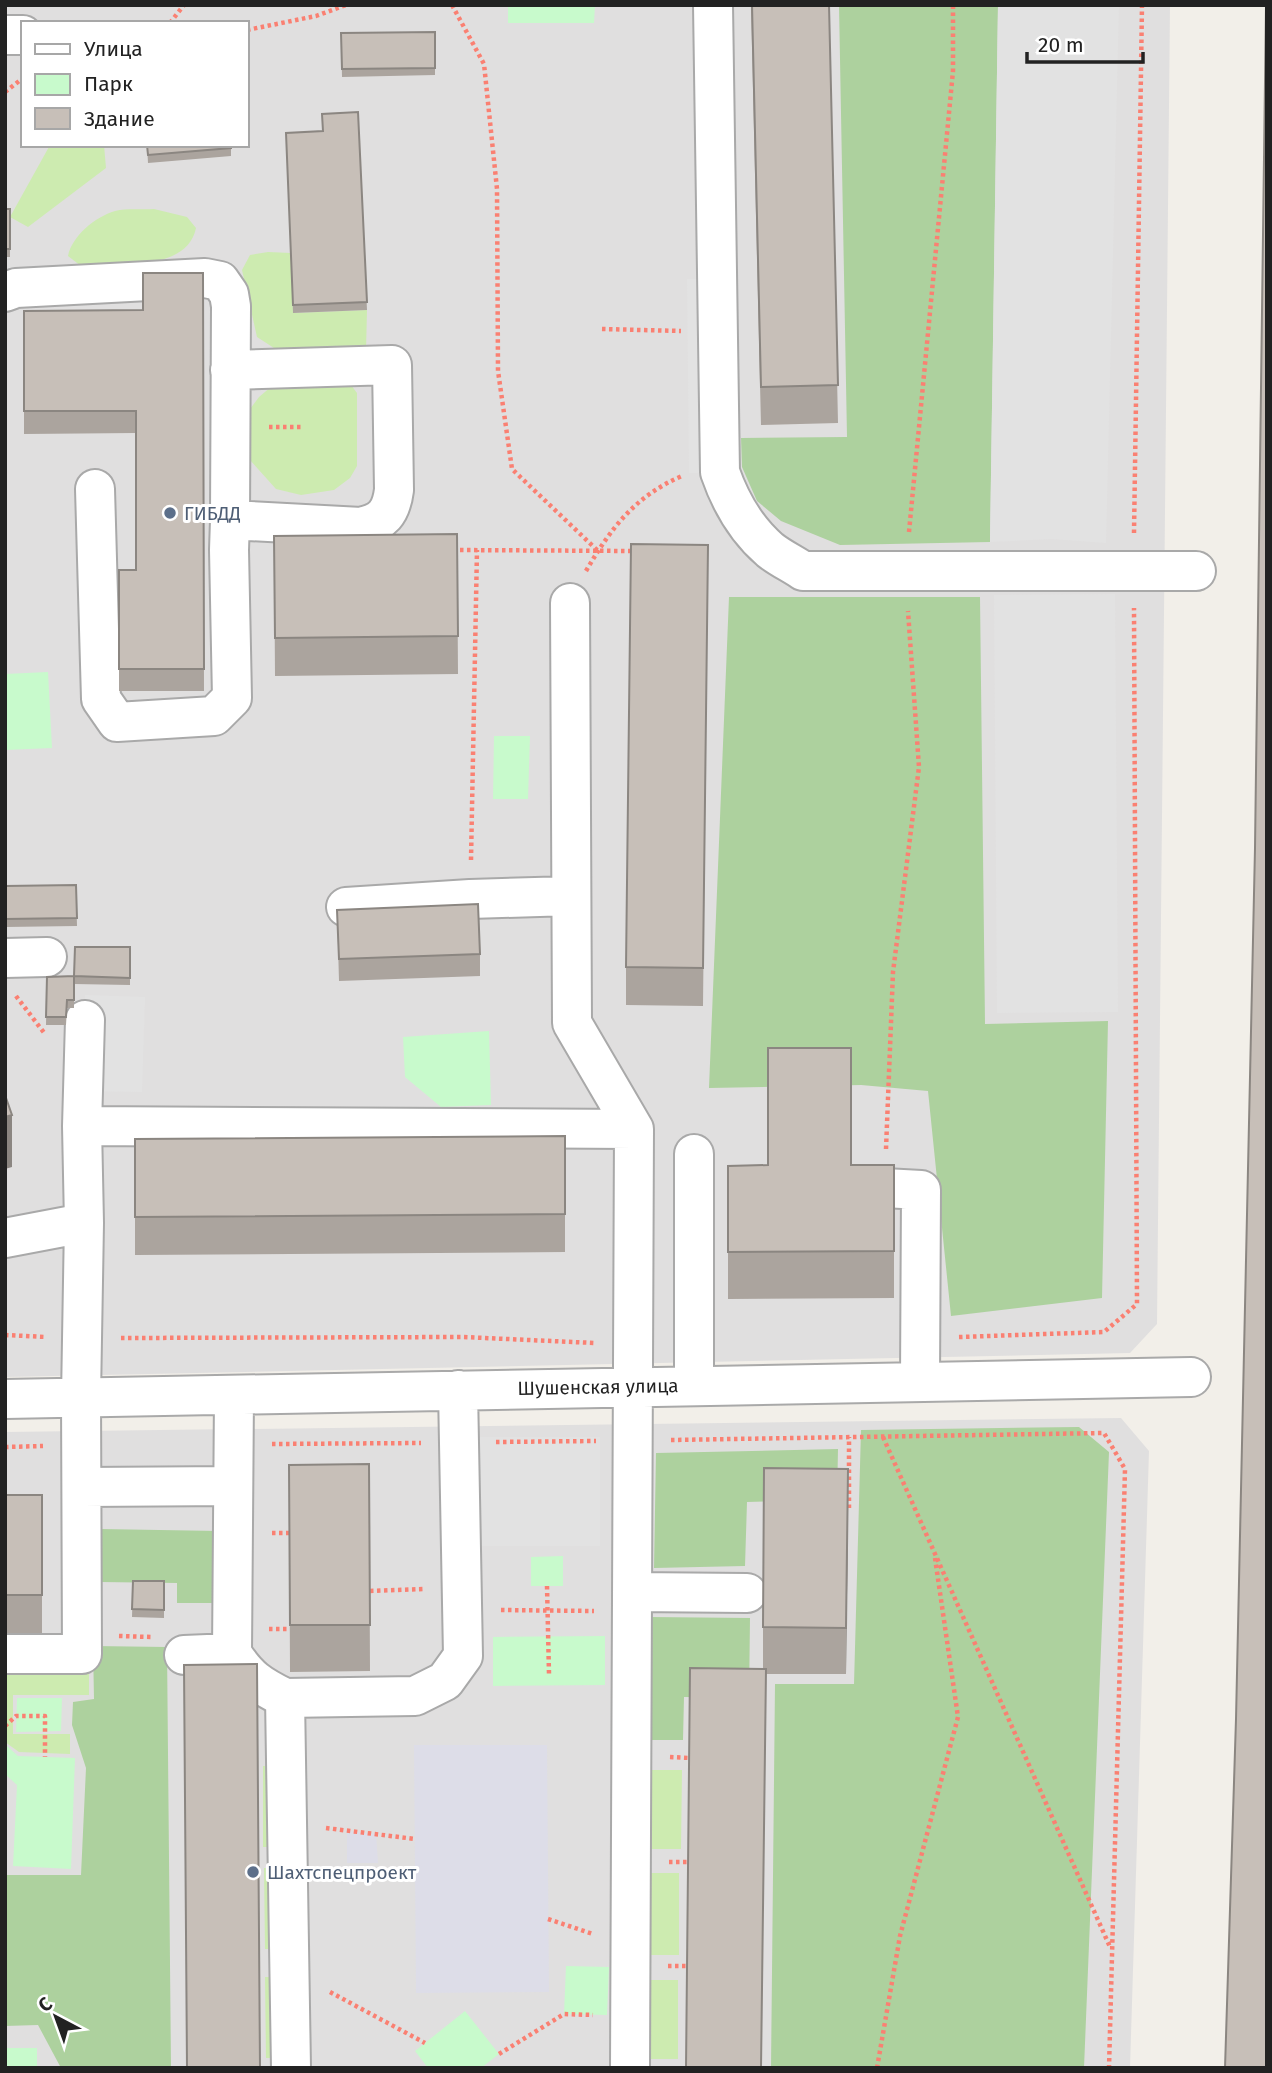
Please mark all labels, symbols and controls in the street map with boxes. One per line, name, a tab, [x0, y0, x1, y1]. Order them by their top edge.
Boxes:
legend	[21, 21, 248, 147]
scale bar	[1027, 21, 1142, 65]
text: 20 m	[1038, 32, 1084, 58]
text: Улица	[84, 36, 143, 62]
text: Парк	[84, 71, 133, 97]
text: Здание	[84, 106, 155, 132]
place label: ГИБДД	[184, 502, 241, 525]
marker: ГИБДД	[162, 505, 178, 521]
street label: Шушенская улица	[517, 1374, 679, 1400]
place label: Шахтспецпроект	[267, 1861, 417, 1884]
marker: Шахтспецпроект	[245, 1864, 261, 1880]
north arrow	[21, 1982, 91, 2052]
text: С	[34, 1992, 57, 2017]

